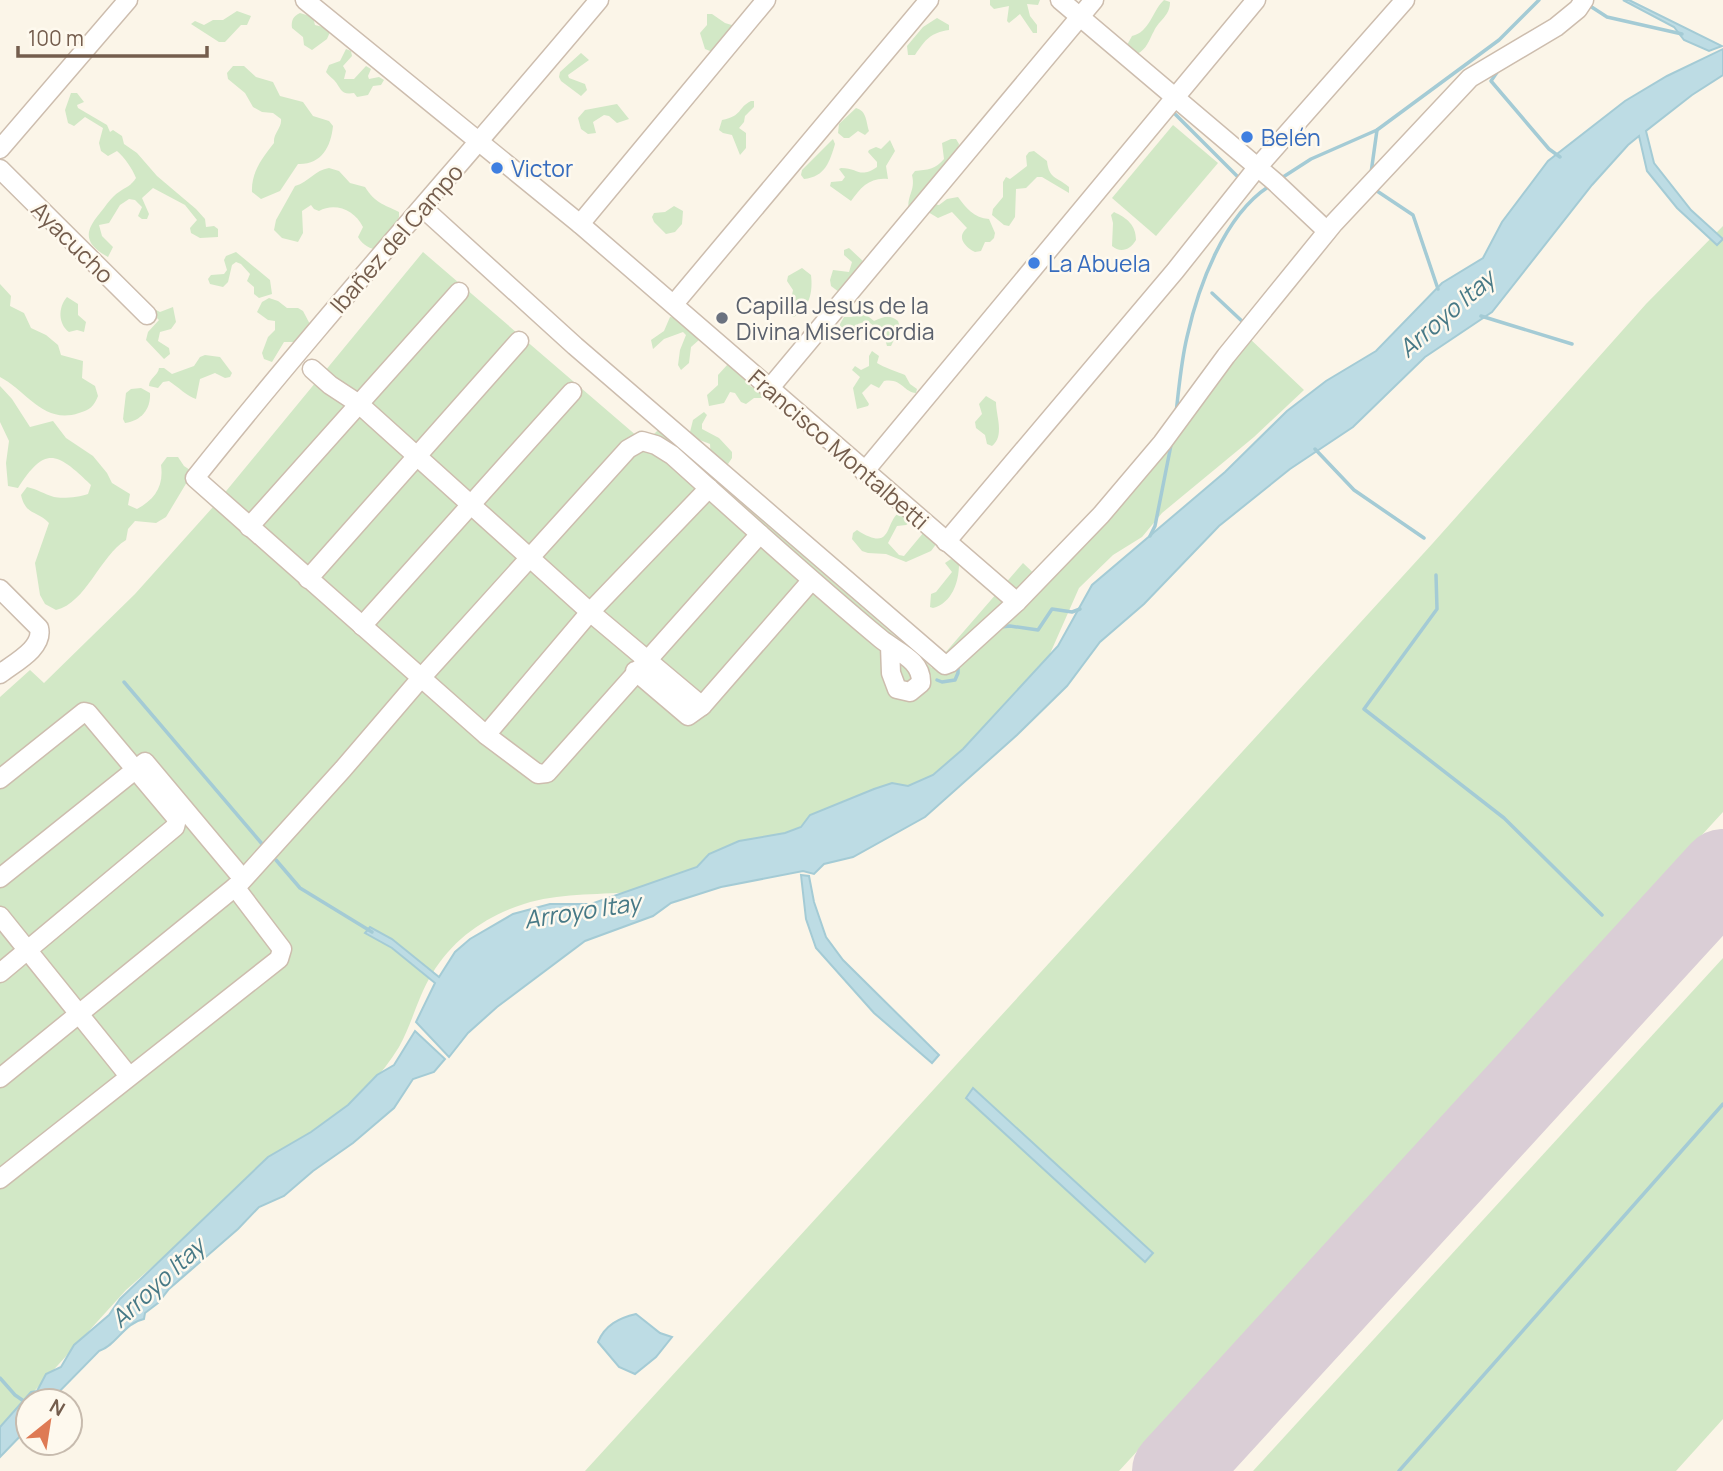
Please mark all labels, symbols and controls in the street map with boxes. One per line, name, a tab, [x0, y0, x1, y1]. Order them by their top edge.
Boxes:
scale bar	[18, 14, 206, 58]
text: 100 m	[28, 24, 84, 52]
place label: Belén	[1261, 121, 1321, 153]
marker: Belén	[1239, 129, 1255, 145]
place label: Victor	[511, 152, 573, 184]
street label: Ibañez del Campo	[322, 156, 470, 320]
marker: Victor	[489, 160, 505, 176]
street label: Ayacucho	[25, 194, 121, 290]
place label: La Abuela	[1048, 247, 1151, 279]
marker: La Abuela	[1026, 255, 1042, 271]
water label: Arroyo Itay	[1391, 260, 1504, 364]
place label: Capilla Jesus de la Divina Misericordia	[736, 289, 935, 347]
marker: Capilla Jesus de la Divina Misericordia	[714, 310, 730, 326]
street label: Francisco Montalbetti	[742, 362, 936, 536]
water label: Arroyo Itay	[521, 884, 646, 935]
water label: Arroyo Itay	[103, 1228, 214, 1334]
north arrow	[14, 1387, 84, 1457]
text: N	[45, 1393, 70, 1422]

